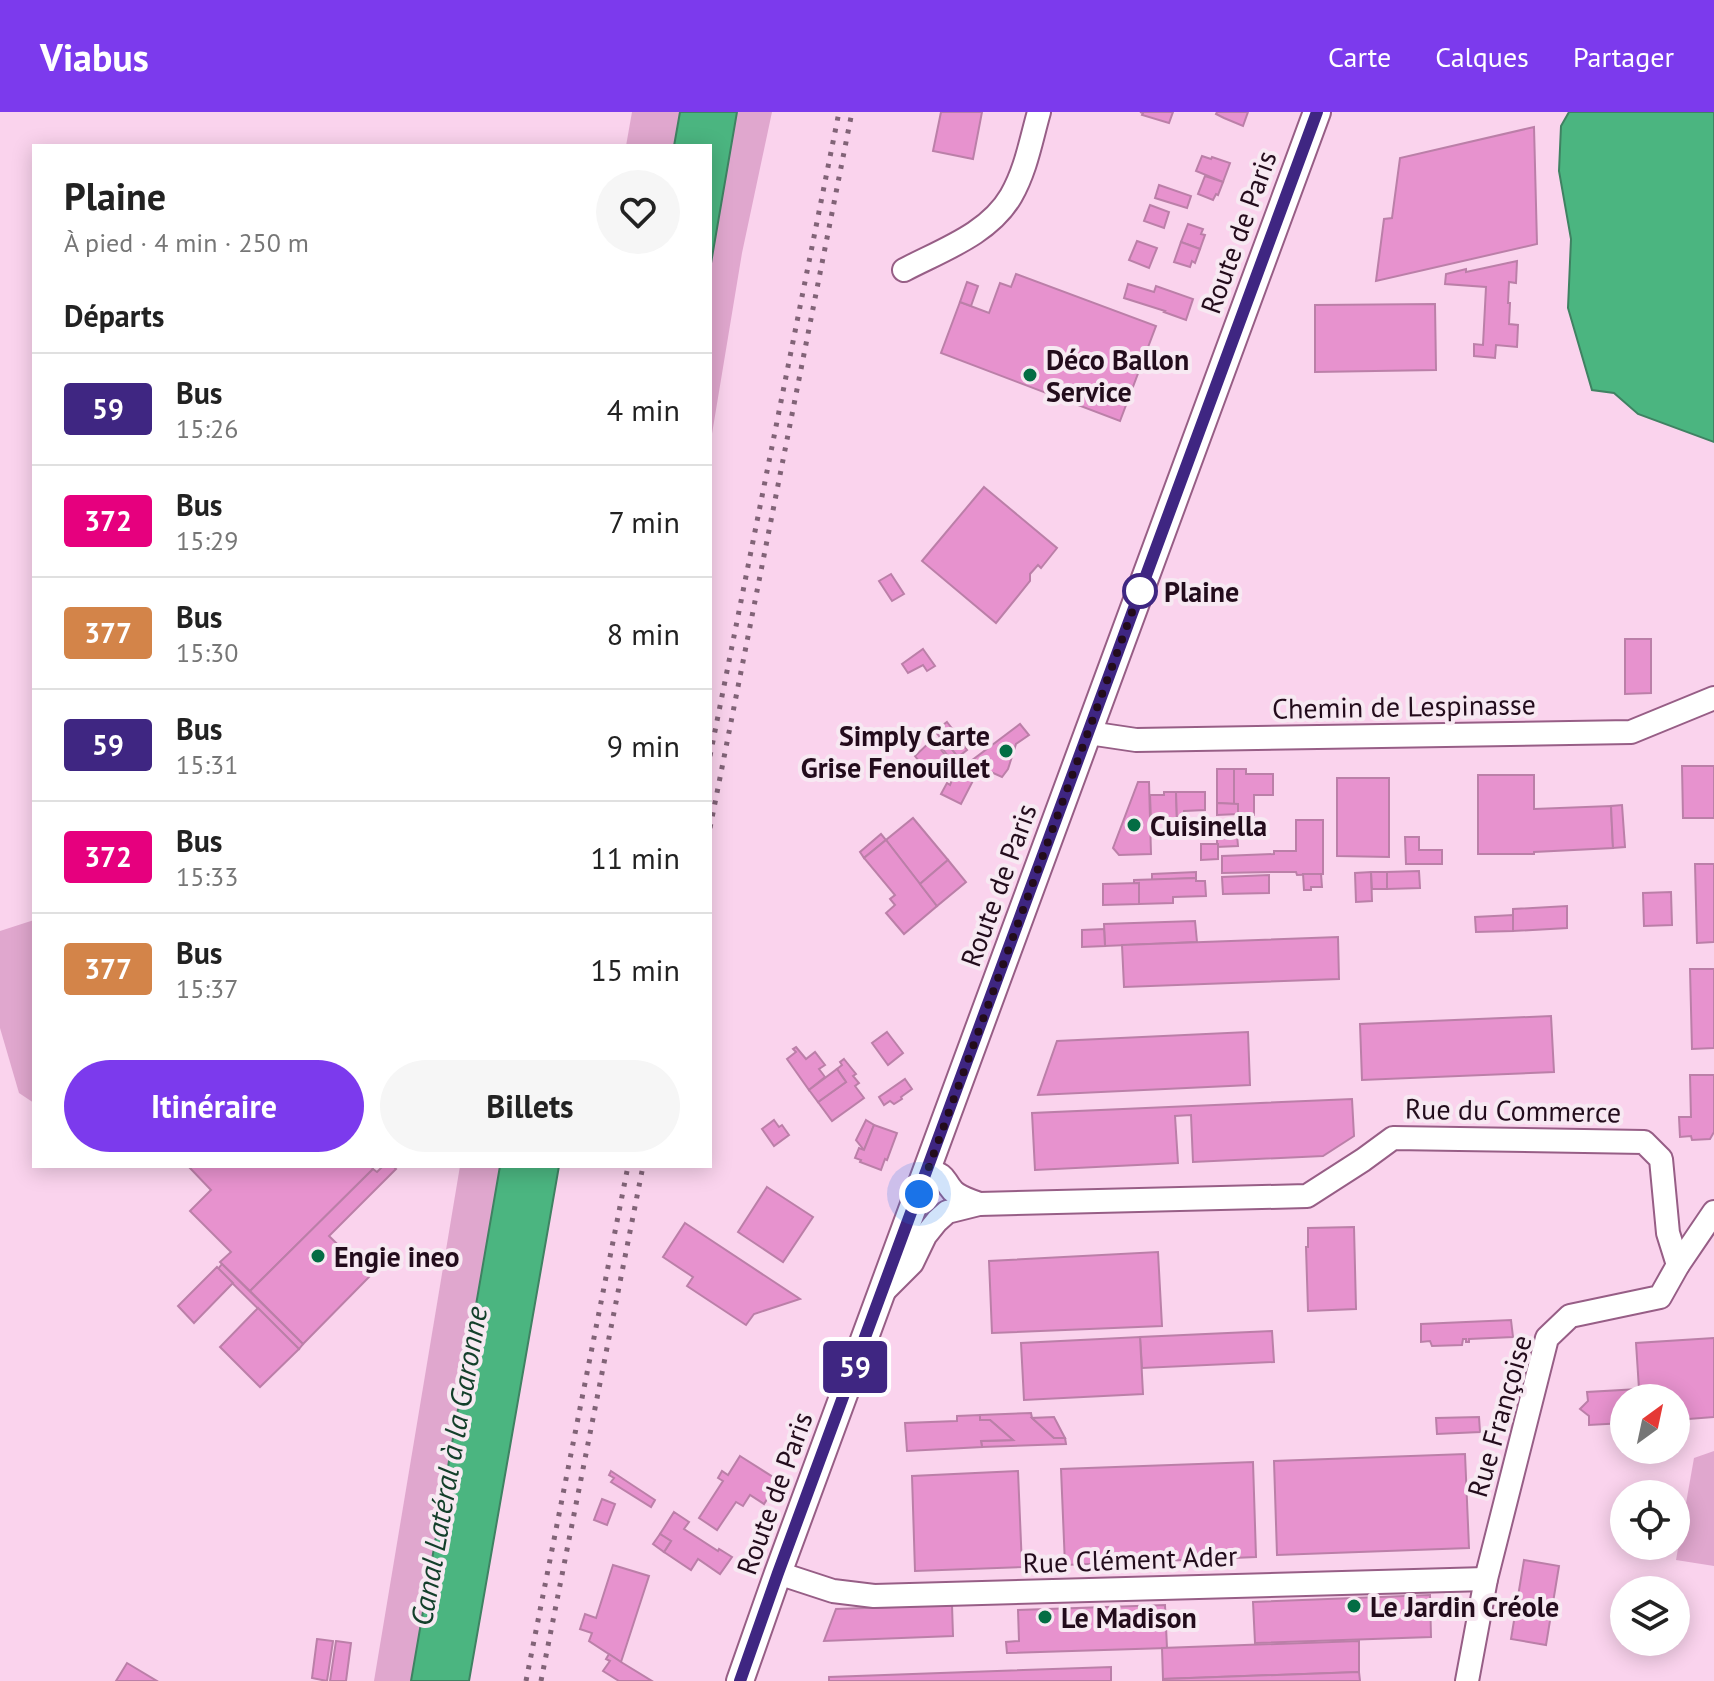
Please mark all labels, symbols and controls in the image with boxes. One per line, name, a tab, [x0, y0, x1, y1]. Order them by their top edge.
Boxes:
text: Viabus	[40, 32, 149, 81]
text: Carte	[1328, 38, 1391, 75]
text: Calques	[1435, 38, 1529, 75]
text: Partager	[1573, 38, 1674, 75]
street label: Route de Paris	[1191, 146, 1285, 318]
button: heart	[596, 170, 680, 254]
text: Plaine	[64, 171, 166, 220]
text: À pied · 4 min · 250 m	[64, 226, 309, 259]
text: Départs	[64, 296, 164, 335]
place label: Déco Ballon Service	[1046, 341, 1189, 410]
marker: Déco Ballon Service	[1021, 366, 1039, 384]
text: Bus	[176, 373, 223, 412]
text: 59	[92, 390, 124, 427]
text: 4 min	[607, 390, 680, 429]
text: 15:26	[176, 412, 238, 445]
text: Bus	[176, 485, 223, 524]
text: 372	[84, 502, 132, 539]
text: 7 min	[608, 502, 680, 541]
text: 15:29	[176, 524, 238, 557]
place label: Plaine	[1164, 573, 1239, 610]
marker: Plaine	[1123, 574, 1157, 608]
text: Bus	[176, 597, 223, 636]
text: 377	[84, 614, 132, 651]
text: 8 min	[607, 614, 680, 653]
text: 15:30	[176, 636, 238, 669]
street label: Chemin de Lespinasse	[1272, 685, 1536, 727]
text: Bus	[176, 709, 223, 748]
place label: Simply Carte Grise Fenouillet	[801, 717, 990, 786]
text: 59	[92, 726, 124, 763]
text: 9 min	[607, 726, 680, 765]
marker: Simply Carte Grise Fenouillet	[997, 742, 1015, 760]
text: 15:31	[176, 748, 238, 781]
street label: Route de Paris	[951, 799, 1045, 971]
place label: Cuisinella	[1150, 807, 1267, 844]
marker: Cuisinella	[1125, 816, 1143, 834]
text: Bus	[176, 821, 223, 860]
text: 372	[84, 838, 132, 875]
text: 11 min	[590, 838, 680, 877]
text: 15:33	[176, 860, 238, 893]
text: Bus	[176, 933, 223, 972]
text: 377	[84, 950, 132, 987]
text: 15 min	[590, 950, 680, 989]
text: 15:37	[176, 972, 238, 1005]
button: Itinéraire	[64, 1060, 364, 1152]
button: Billets	[380, 1060, 680, 1152]
street label: Rue du Commerce	[1405, 1090, 1621, 1130]
your location	[899, 1174, 939, 1214]
place label: Engie ineo	[334, 1238, 460, 1275]
marker: Engie ineo	[309, 1247, 327, 1265]
water label: Canal Latéral à la Garonne	[401, 1303, 495, 1629]
street label: Rue Françoise	[1458, 1331, 1540, 1501]
line badge: 59	[819, 1341, 891, 1393]
text: 59	[839, 1348, 871, 1385]
north arrow	[1610, 1384, 1690, 1464]
map controls	[1610, 1384, 1690, 1656]
street label: Route de Paris	[727, 1407, 821, 1579]
button: locate	[1610, 1480, 1690, 1560]
street label: Rue Clément Ader	[1022, 1537, 1239, 1581]
button: layers	[1610, 1576, 1690, 1656]
place label: Le Jardin Créole	[1370, 1588, 1559, 1625]
marker: Le Jardin Créole	[1345, 1597, 1363, 1615]
place label: Le Madison	[1061, 1599, 1197, 1636]
marker: Le Madison	[1036, 1608, 1054, 1626]

